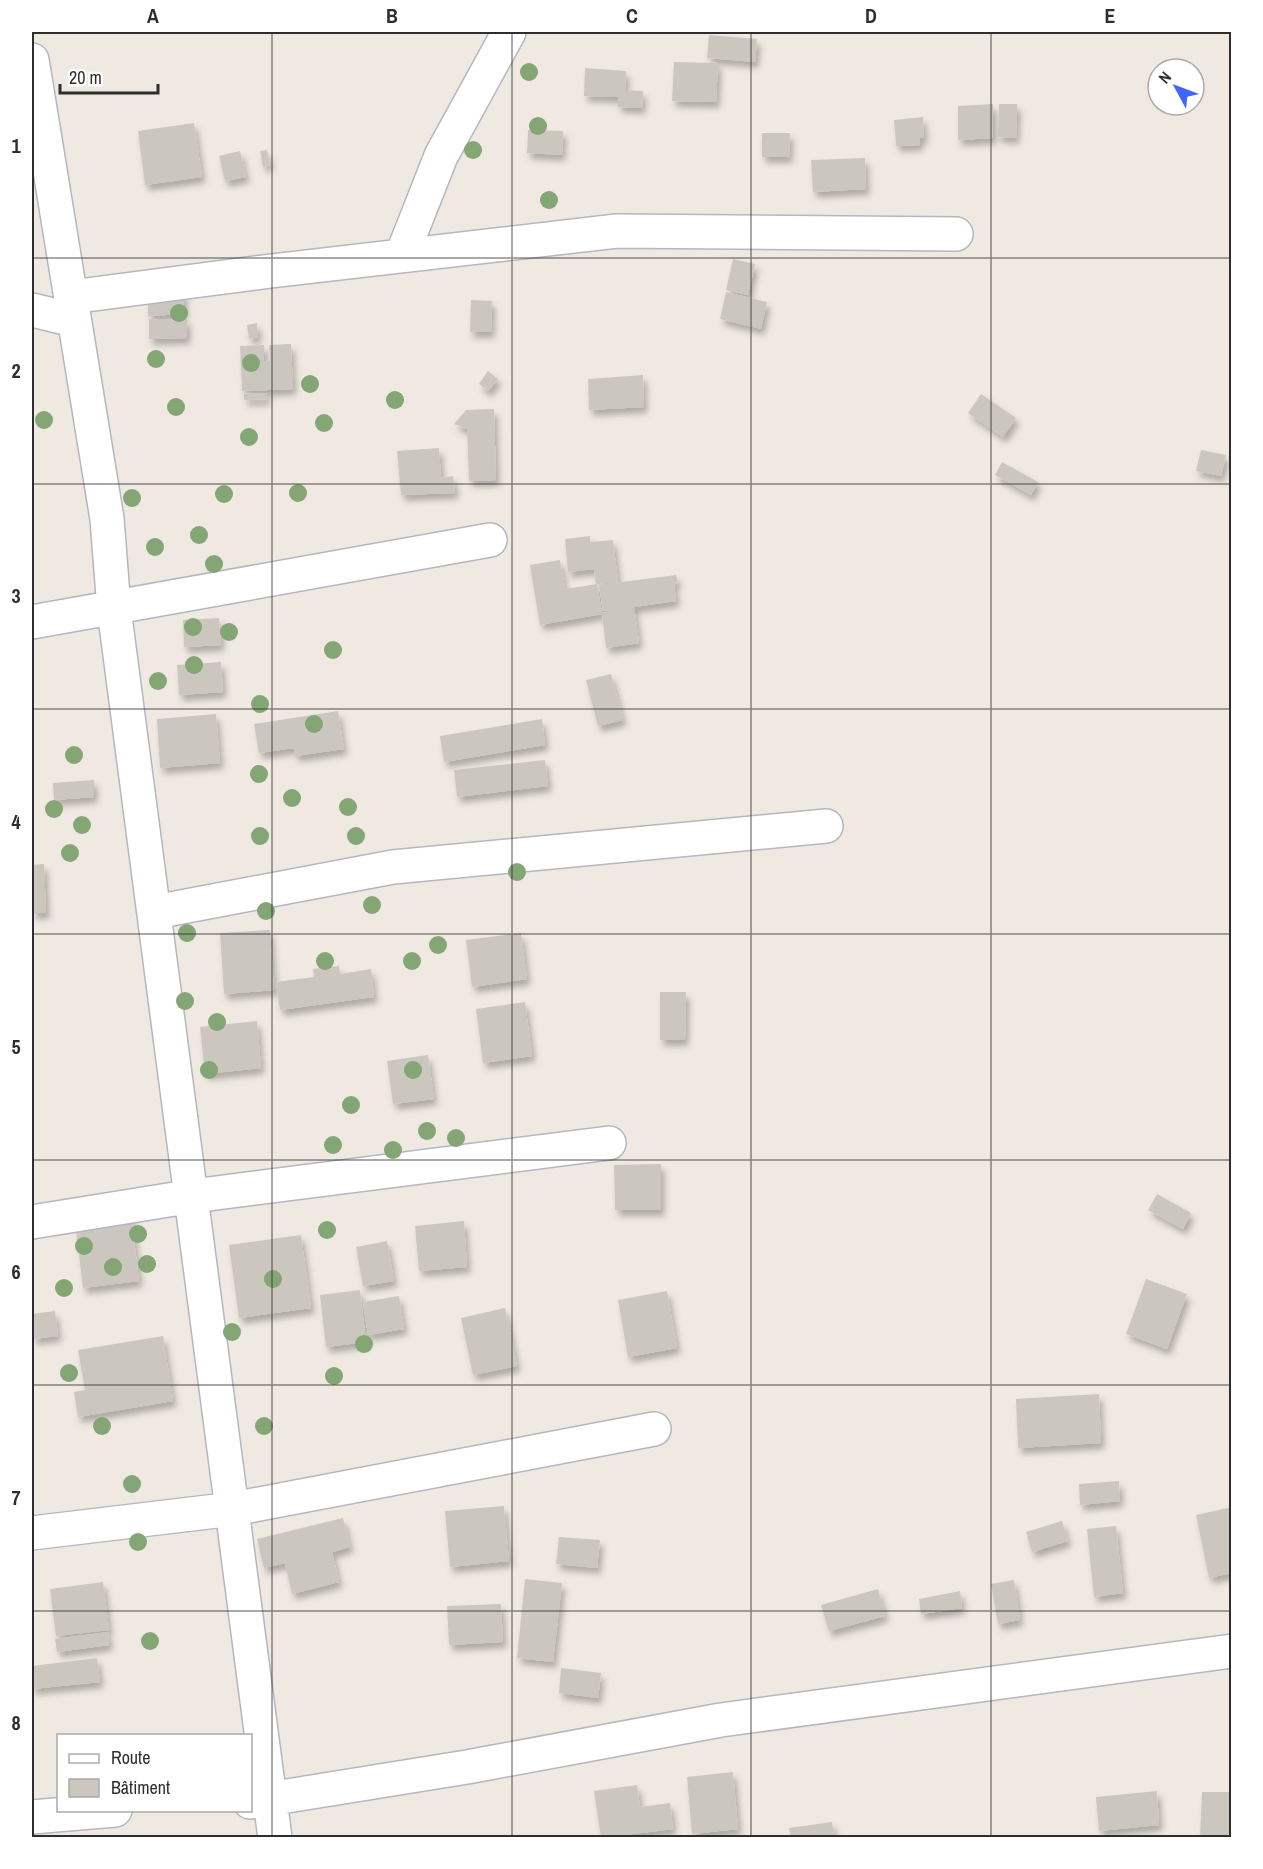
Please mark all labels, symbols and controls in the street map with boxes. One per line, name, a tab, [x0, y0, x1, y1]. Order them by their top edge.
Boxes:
text: A	[147, 2, 159, 29]
text: B	[386, 2, 398, 29]
text: C	[626, 2, 638, 29]
text: D	[865, 2, 877, 29]
text: E	[1105, 2, 1116, 29]
scale bar	[60, 57, 158, 95]
north arrow	[1146, 57, 1206, 117]
text: 20 m	[69, 65, 102, 90]
text: N	[1153, 66, 1176, 88]
text: 1	[11, 132, 21, 159]
text: 2	[11, 357, 21, 384]
text: 3	[11, 582, 21, 609]
text: 4	[11, 808, 21, 835]
text: 5	[11, 1033, 21, 1060]
text: 6	[11, 1258, 21, 1285]
text: 7	[11, 1484, 21, 1511]
text: 8	[11, 1709, 21, 1736]
legend	[57, 1734, 252, 1812]
text: Route	[111, 1745, 150, 1770]
text: Bâtiment	[111, 1775, 170, 1800]

